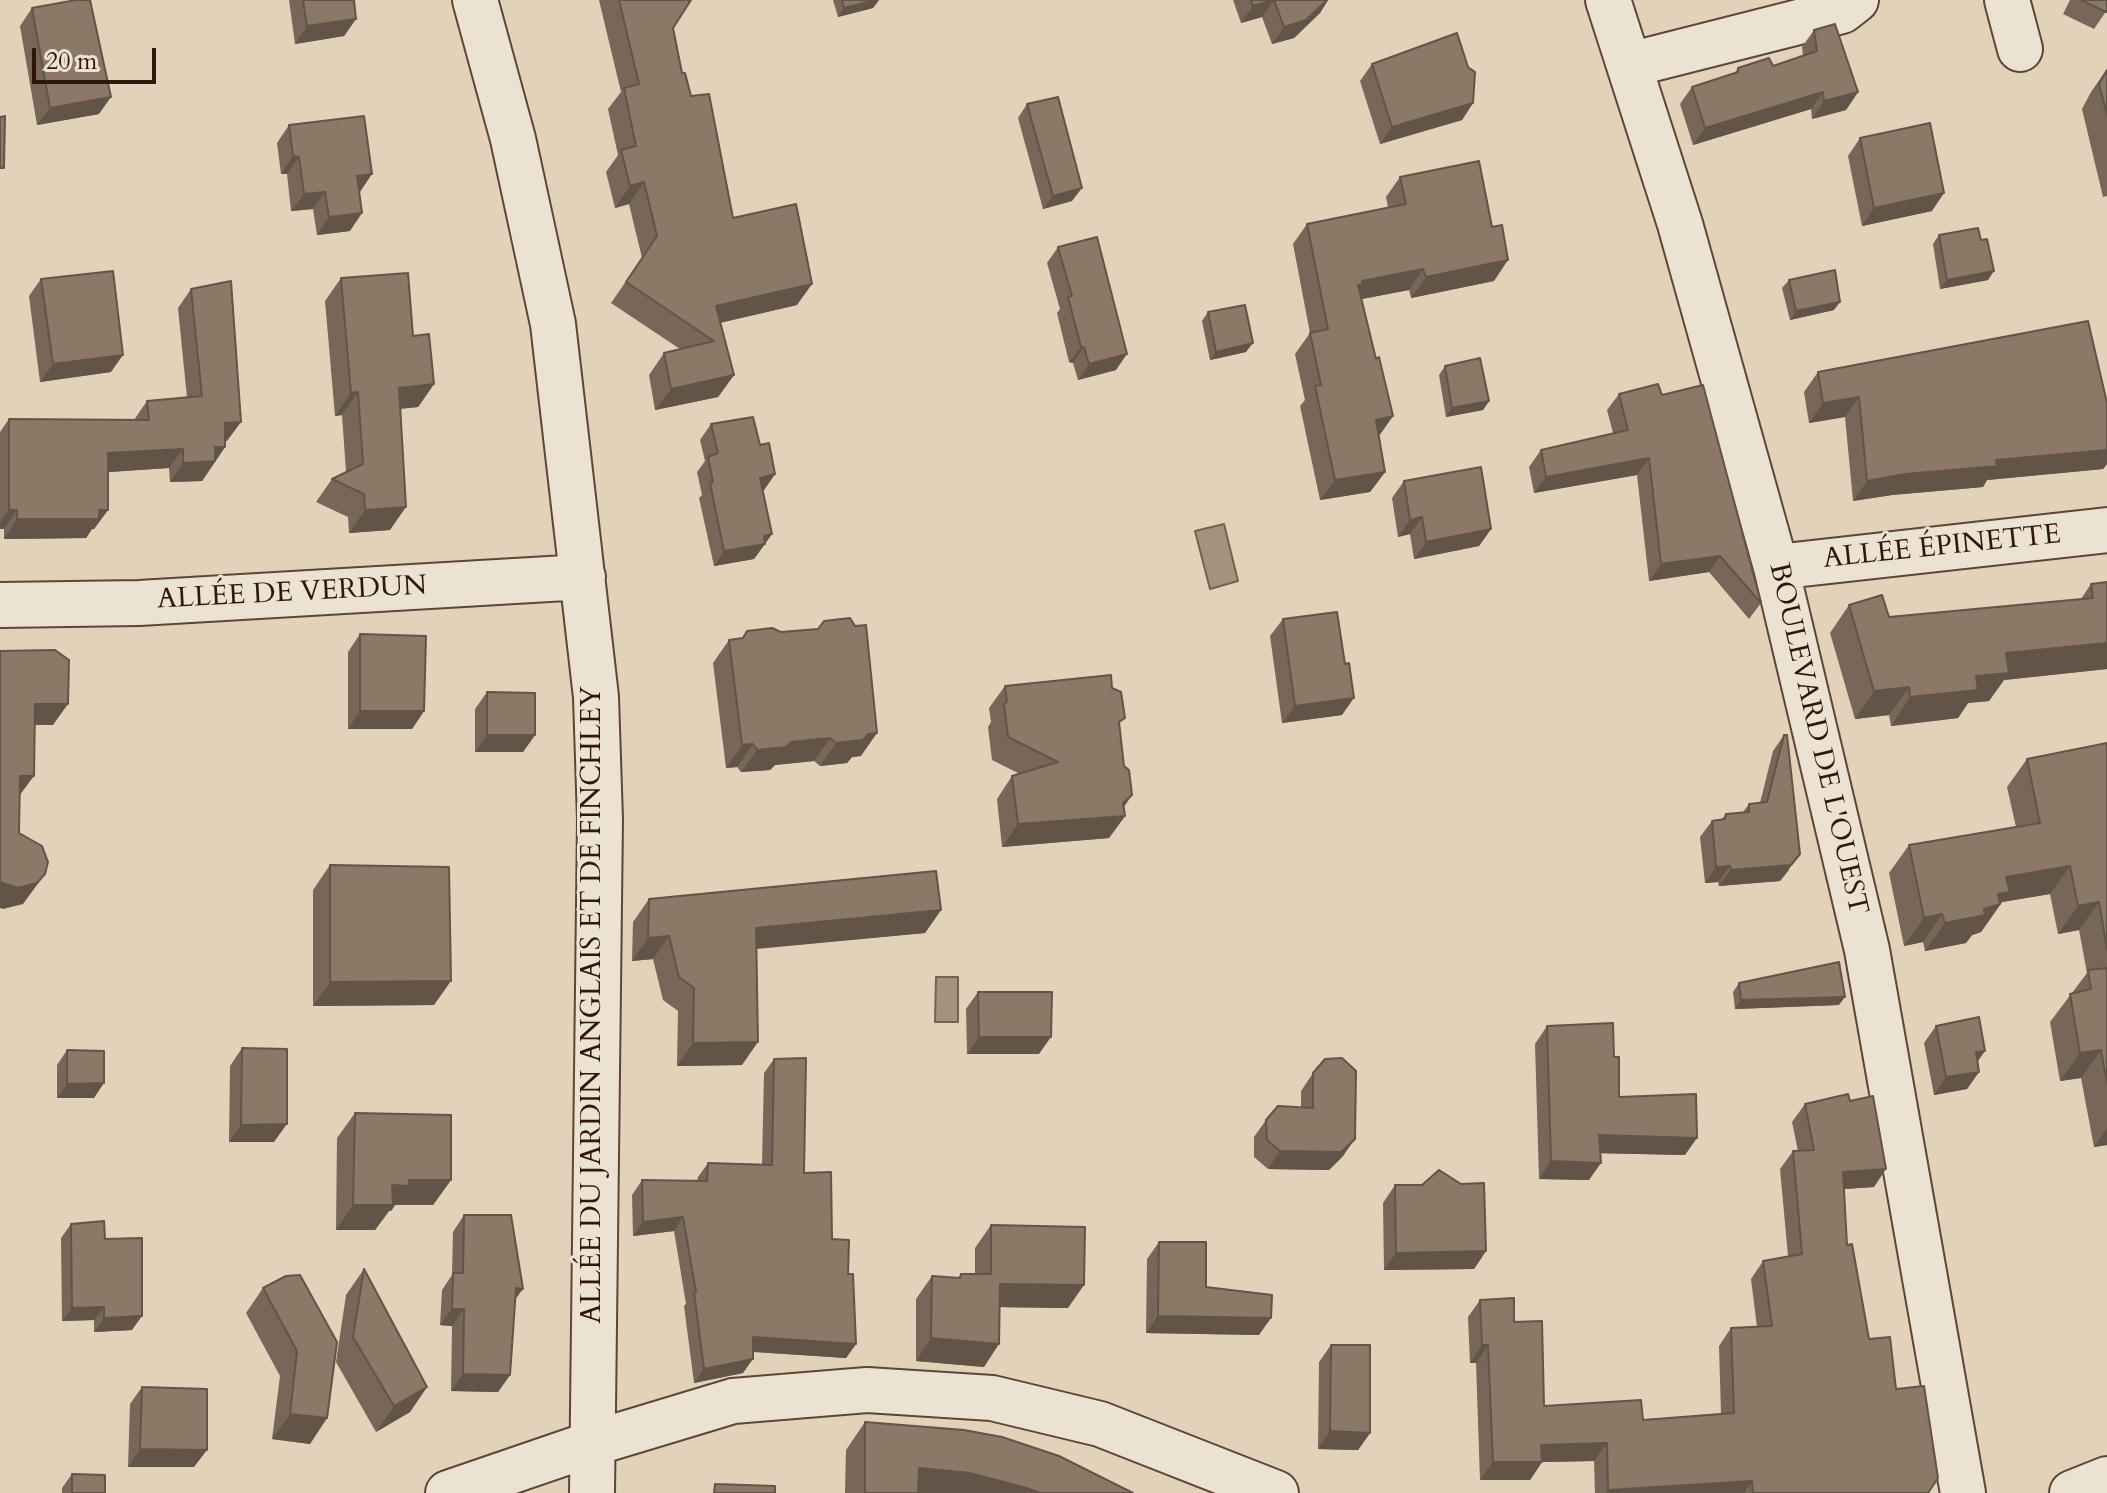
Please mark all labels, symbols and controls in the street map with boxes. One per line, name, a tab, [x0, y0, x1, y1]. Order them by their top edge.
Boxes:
scale bar	[36, 32, 160, 82]
text: 20 m	[46, 45, 97, 78]
street label: ALLÉE ÉPINETTE	[1822, 519, 2062, 577]
street label: BOULEVARD DE L'OUEST	[1760, 560, 1874, 918]
street label: ALLÉE DE VERDUN	[156, 570, 428, 618]
street label: ALLÉE DU JARDIN ANGLAIS ET DE FINCHLEY	[577, 686, 611, 1324]

